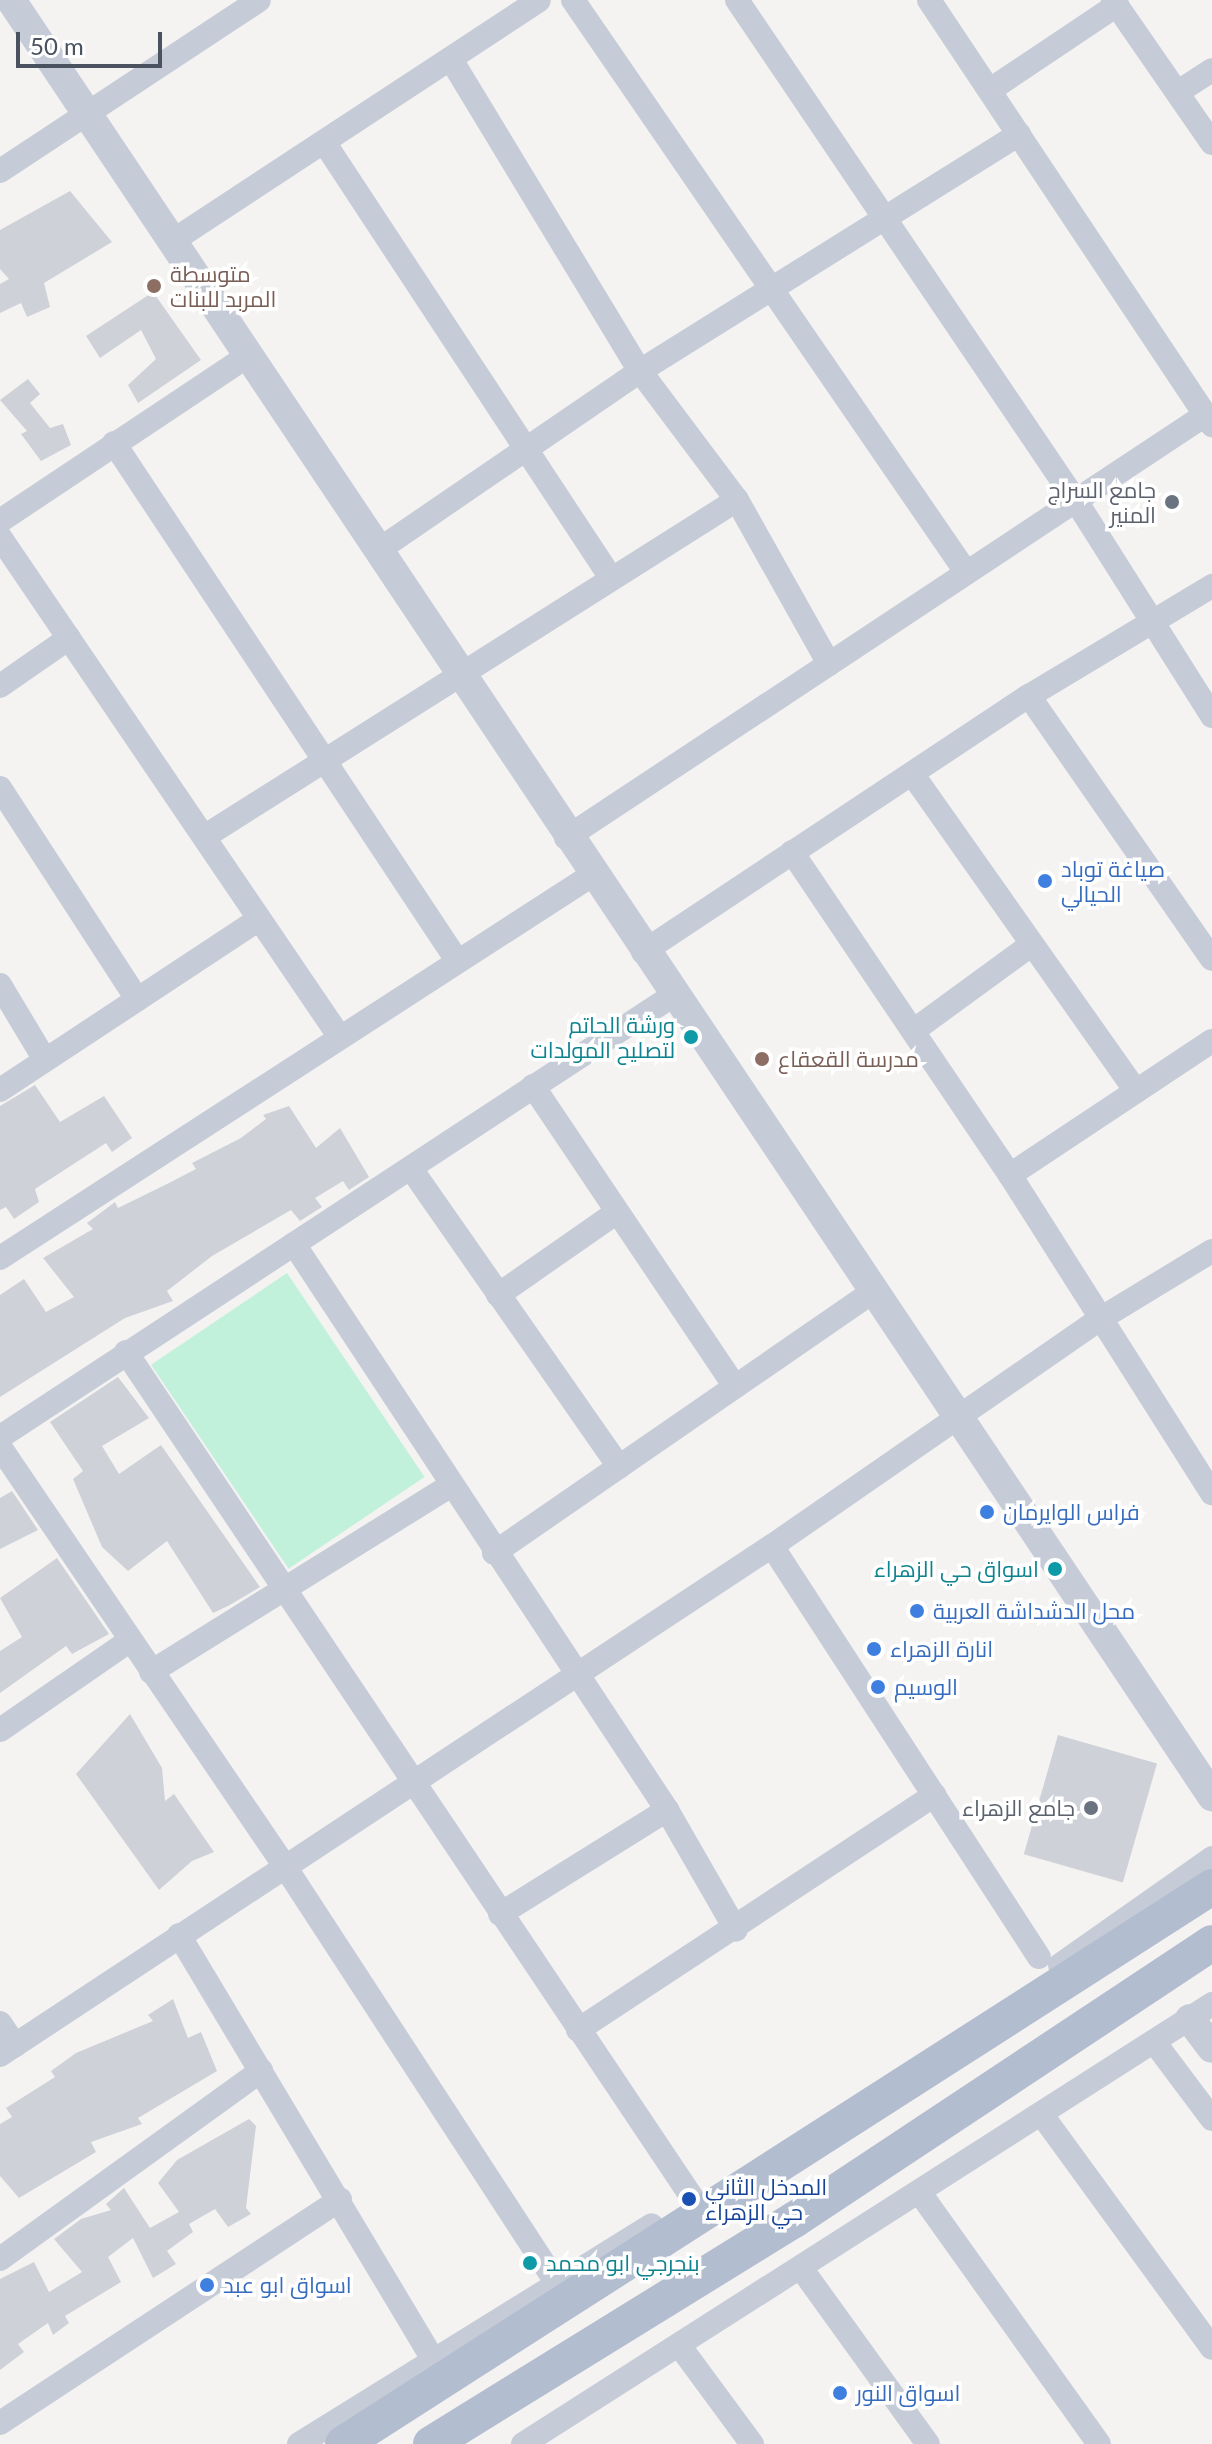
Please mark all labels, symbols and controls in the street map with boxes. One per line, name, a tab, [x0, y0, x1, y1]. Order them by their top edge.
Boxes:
scale bar	[20, 16, 166, 66]
text: 50 m	[30, 31, 84, 60]
place label: متوسطة المربد للبنات	[170, 260, 276, 312]
marker: متوسطة المربد للبنات	[145, 277, 163, 295]
place label: جامع السراج المنير	[1048, 476, 1156, 528]
marker: جامع السراج المنير	[1163, 493, 1181, 511]
place label: صياغة توباد الحيالي	[1061, 855, 1165, 906]
marker: صياغة توباد الحيالي	[1036, 872, 1054, 890]
place label: ورشة الحاتم لتصليح المولدات	[530, 1011, 675, 1062]
marker: ورشة الحاتم لتصليح المولدات	[682, 1028, 700, 1046]
place label: مدرسة القعقاع	[778, 1046, 919, 1072]
marker: مدرسة القعقاع	[753, 1050, 771, 1068]
place label: فراس الوايرمان	[1003, 1499, 1139, 1525]
marker: فراس الوايرمان	[978, 1503, 996, 1521]
place label: اسواق حي الزهراء	[874, 1556, 1039, 1582]
marker: اسواق حي الزهراء	[1046, 1560, 1064, 1578]
place label: محل الدشداشة العربية	[933, 1598, 1135, 1624]
marker: محل الدشداشة العربية	[908, 1602, 926, 1620]
place label: انارة الزهراء	[890, 1636, 993, 1662]
marker: انارة الزهراء	[865, 1640, 883, 1658]
place label: الوسيم	[894, 1674, 958, 1700]
marker: الوسيم	[869, 1678, 887, 1696]
place label: جامع الزهراء	[962, 1795, 1075, 1821]
marker: جامع الزهراء	[1082, 1799, 1100, 1817]
place label: المدخل الثاني حي الزهراء	[705, 2173, 827, 2224]
marker: المدخل الثاني حي الزهراء	[680, 2190, 698, 2208]
place label: بنجرجي ابو محمد	[546, 2250, 700, 2276]
marker: بنجرجي ابو محمد	[521, 2254, 539, 2272]
place label: اسواق ابو عبد	[223, 2272, 352, 2298]
marker: اسواق ابو عبد	[198, 2276, 216, 2294]
place label: اسواق النور	[856, 2380, 960, 2406]
marker: اسواق النور	[831, 2384, 849, 2402]

